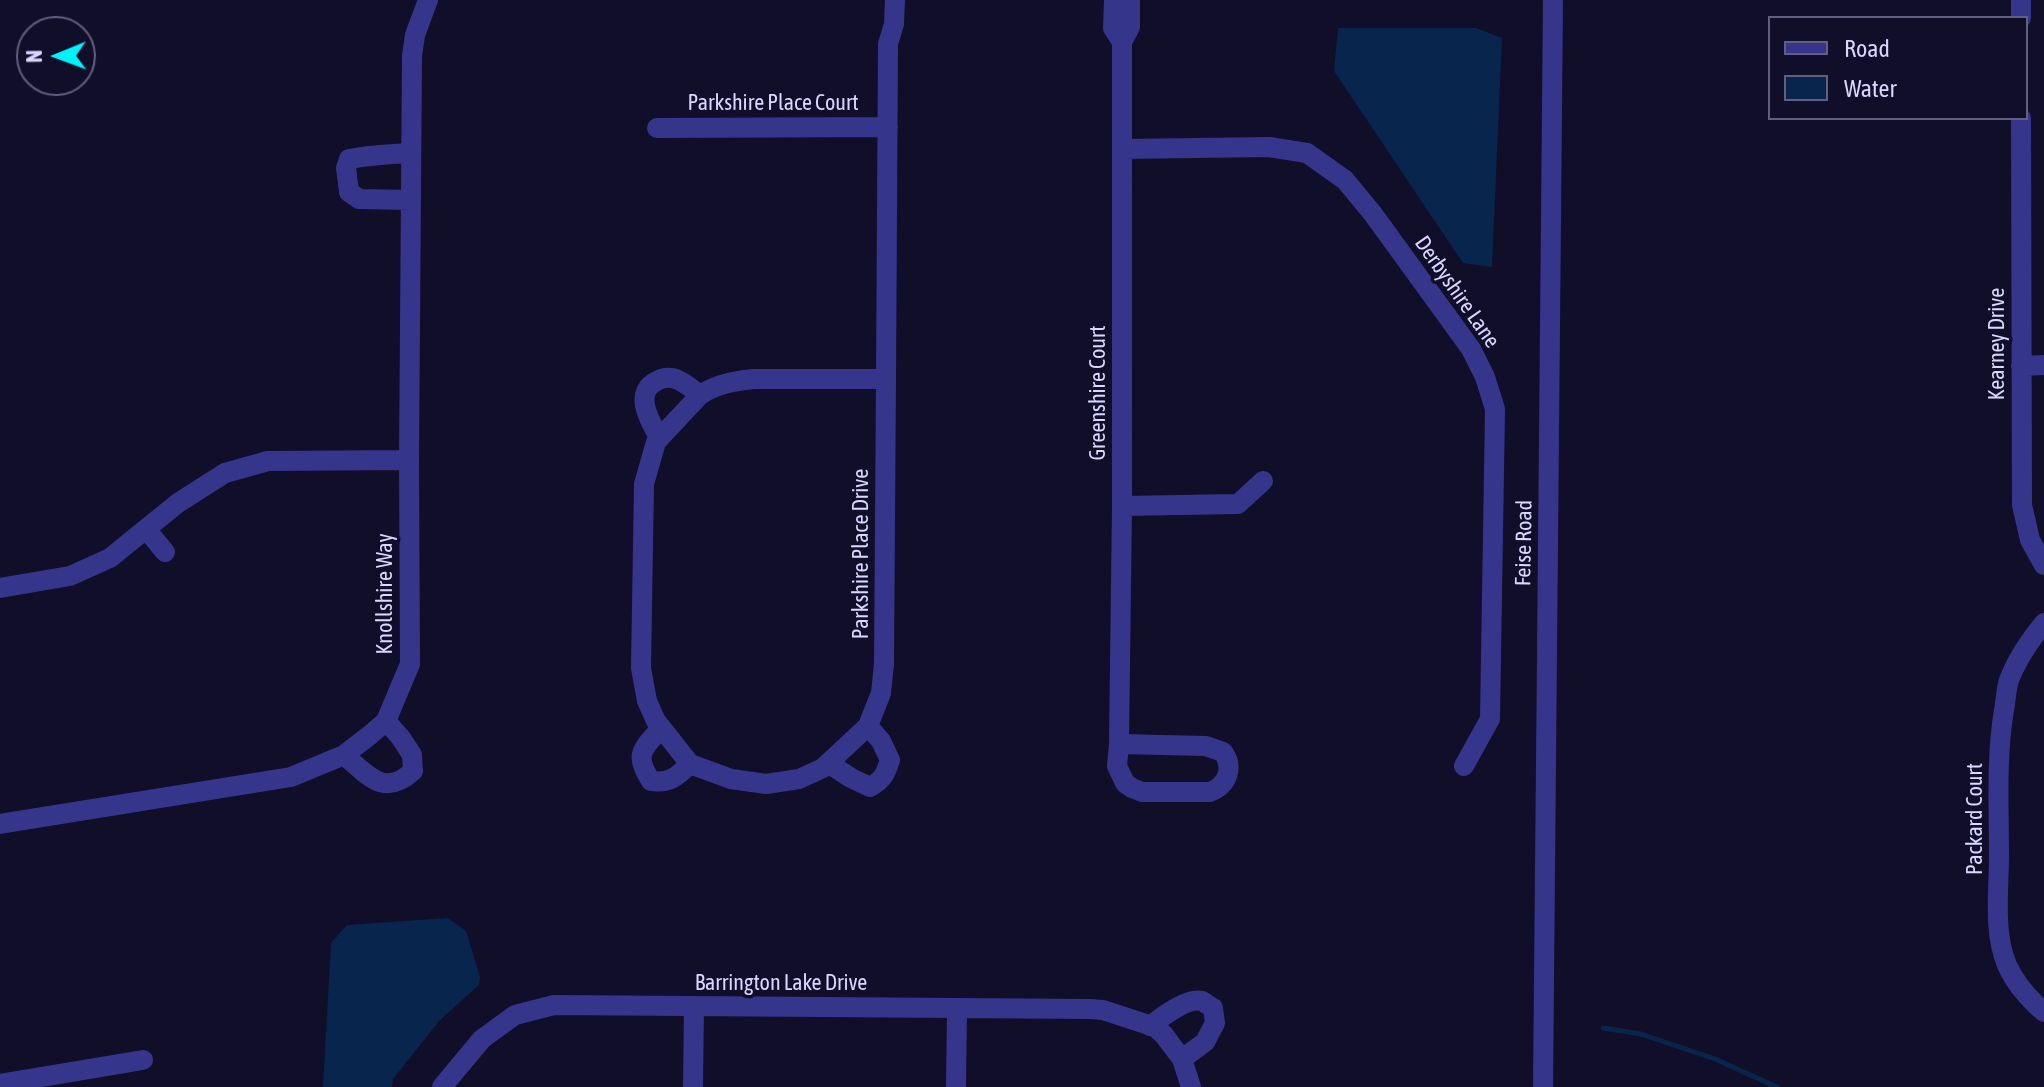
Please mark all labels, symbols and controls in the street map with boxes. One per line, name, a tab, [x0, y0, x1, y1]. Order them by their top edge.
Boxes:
north arrow	[16, 16, 96, 96]
legend	[1768, 16, 2028, 120]
text: Road	[1844, 35, 1890, 62]
text: N	[21, 50, 47, 63]
text: Water	[1844, 75, 1897, 102]
street label: Parkshire Place Court	[687, 90, 859, 116]
street label: Derbyshire Lane	[1409, 231, 1505, 353]
street label: Kearney Drive	[1984, 288, 2010, 400]
street label: Greenshire Court	[1085, 325, 1111, 461]
street label: Parkshire Place Drive	[848, 469, 874, 639]
street label: Feise Road	[1510, 500, 1538, 586]
street label: Knollshire Way	[372, 533, 398, 655]
street label: Packard Court	[1962, 763, 1988, 875]
street label: Barrington Lake Drive	[695, 970, 867, 996]

